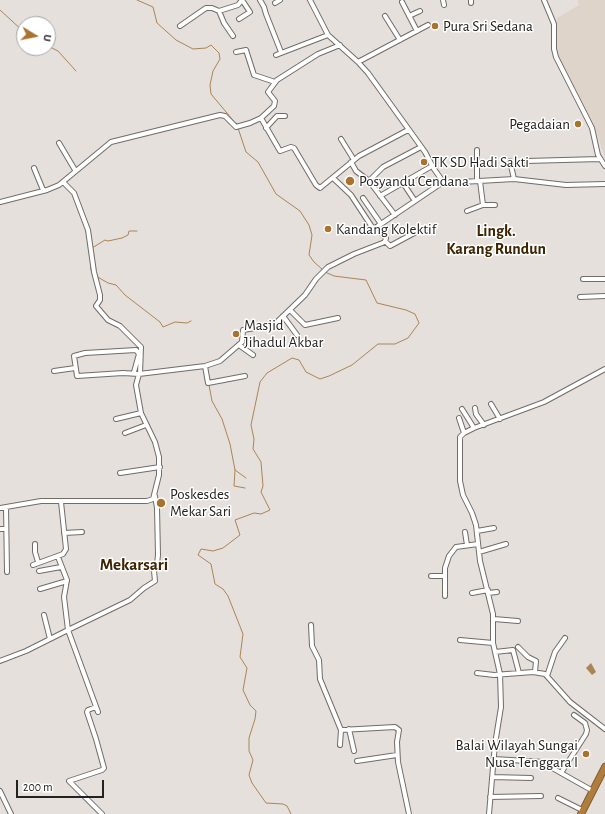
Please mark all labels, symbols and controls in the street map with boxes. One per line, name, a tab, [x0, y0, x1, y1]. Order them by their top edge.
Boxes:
north arrow	[16, 16, 56, 56]
place label: Pura Sri Sedana	[443, 17, 533, 35]
marker: Pura Sri Sedana	[430, 21, 440, 31]
text: U	[41, 34, 53, 42]
place label: Pegadaian	[509, 115, 570, 133]
marker: Pegadaian	[573, 119, 583, 129]
place label: TK SD Hadi Sakti	[432, 153, 529, 171]
marker: TK SD Hadi Sakti	[419, 157, 429, 167]
place label: Posyandu Cendana	[359, 172, 469, 190]
marker: Posyandu Cendana	[344, 175, 356, 187]
place label: Kandang Kolektif	[336, 220, 436, 238]
district label: Lingk. Karang Rundun	[446, 221, 546, 259]
marker: Kandang Kolektif	[323, 224, 333, 234]
place label: Masjid Jihadul Akbar	[244, 316, 323, 351]
marker: Masjid Jihadul Akbar	[231, 329, 241, 339]
place label: Poskesdes Mekar Sari	[170, 485, 231, 520]
marker: Poskesdes Mekar Sari	[155, 497, 167, 509]
district label: Mekarsari	[100, 555, 168, 575]
place label: Balai Wilayah Sungai Nusa Tenggara I	[455, 736, 578, 771]
marker: Balai Wilayah Sungai Nusa Tenggara I	[581, 749, 591, 759]
scale bar	[18, 772, 106, 798]
text: 200 m	[23, 781, 53, 793]

